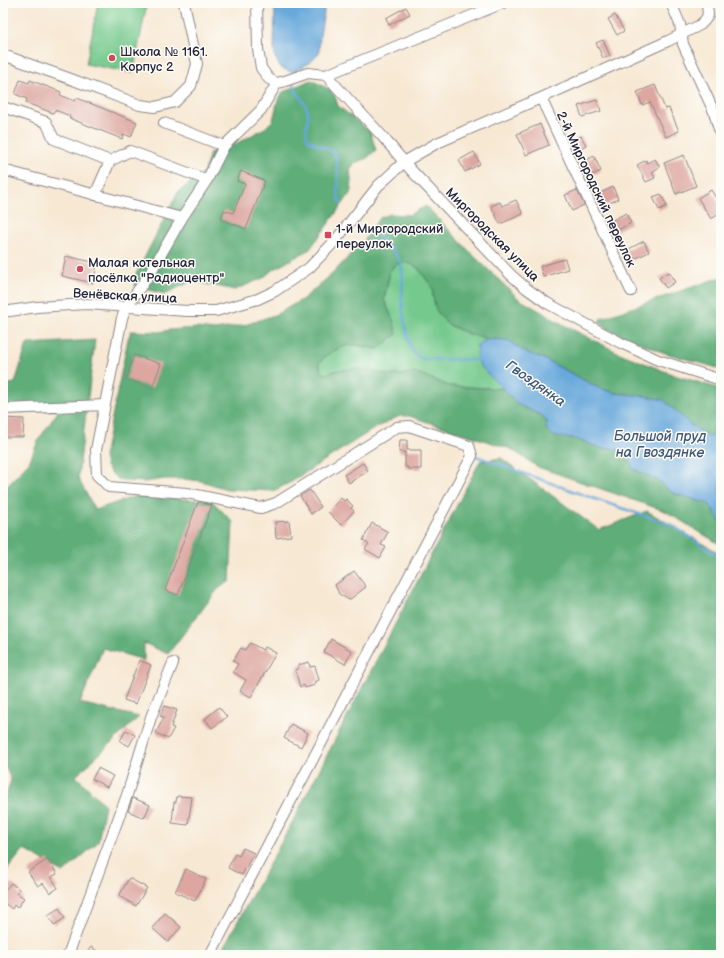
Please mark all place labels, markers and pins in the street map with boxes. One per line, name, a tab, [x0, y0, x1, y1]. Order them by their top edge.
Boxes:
place label: Школа № 1161. Корпус 2	[120, 44, 208, 75]
marker: Школа № 1161. Корпус 2	[107, 53, 117, 63]
place label: 1-й Миргородский переулок	[336, 221, 443, 252]
marker: 1-й Миргородский переулок	[323, 230, 333, 240]
place label: Малая котельная посёлка "Радиоцентр"	[88, 255, 224, 286]
marker: Малая котельная посёлка "Радиоцентр"	[75, 264, 85, 274]

